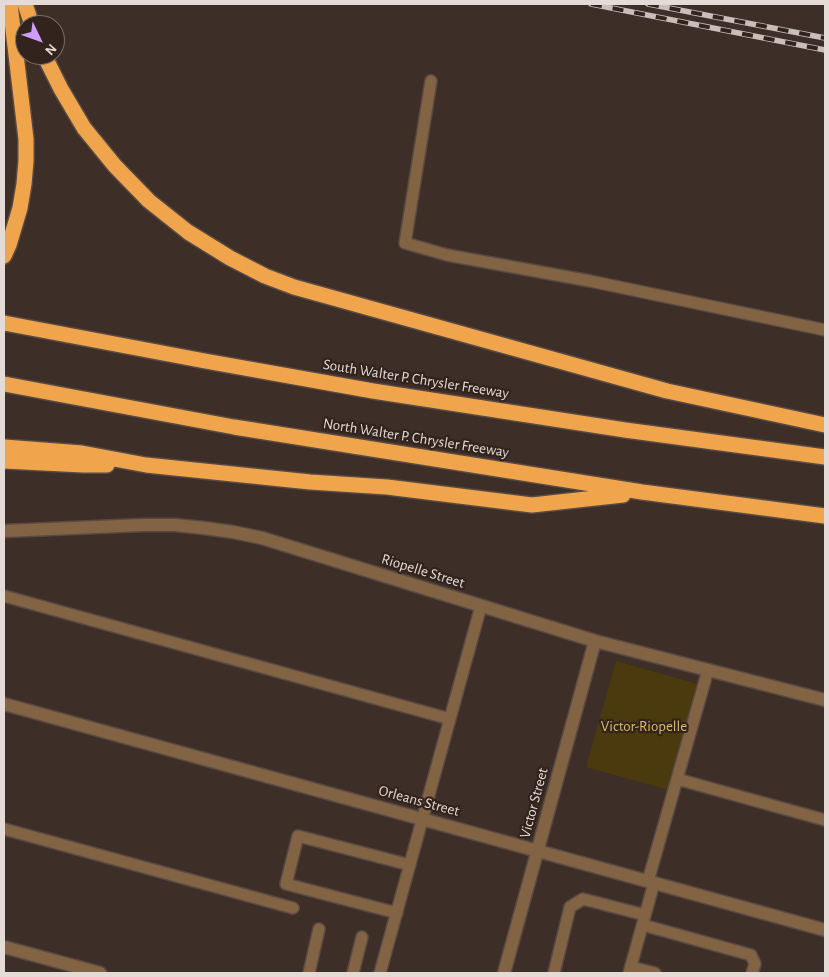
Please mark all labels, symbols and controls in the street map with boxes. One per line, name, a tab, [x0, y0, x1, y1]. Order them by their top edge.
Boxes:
north arrow	[15, 15, 65, 65]
text: N	[42, 41, 59, 58]
street label: South Walter P. Chrysler Freeway	[322, 355, 510, 403]
street label: North Walter P. Chrysler Freeway	[322, 414, 510, 462]
street label: Riopelle Street	[379, 550, 467, 592]
park label: Victor-Riopelle	[601, 717, 687, 735]
street label: Victor Street	[516, 766, 552, 840]
street label: Orleans Street	[377, 782, 461, 820]

